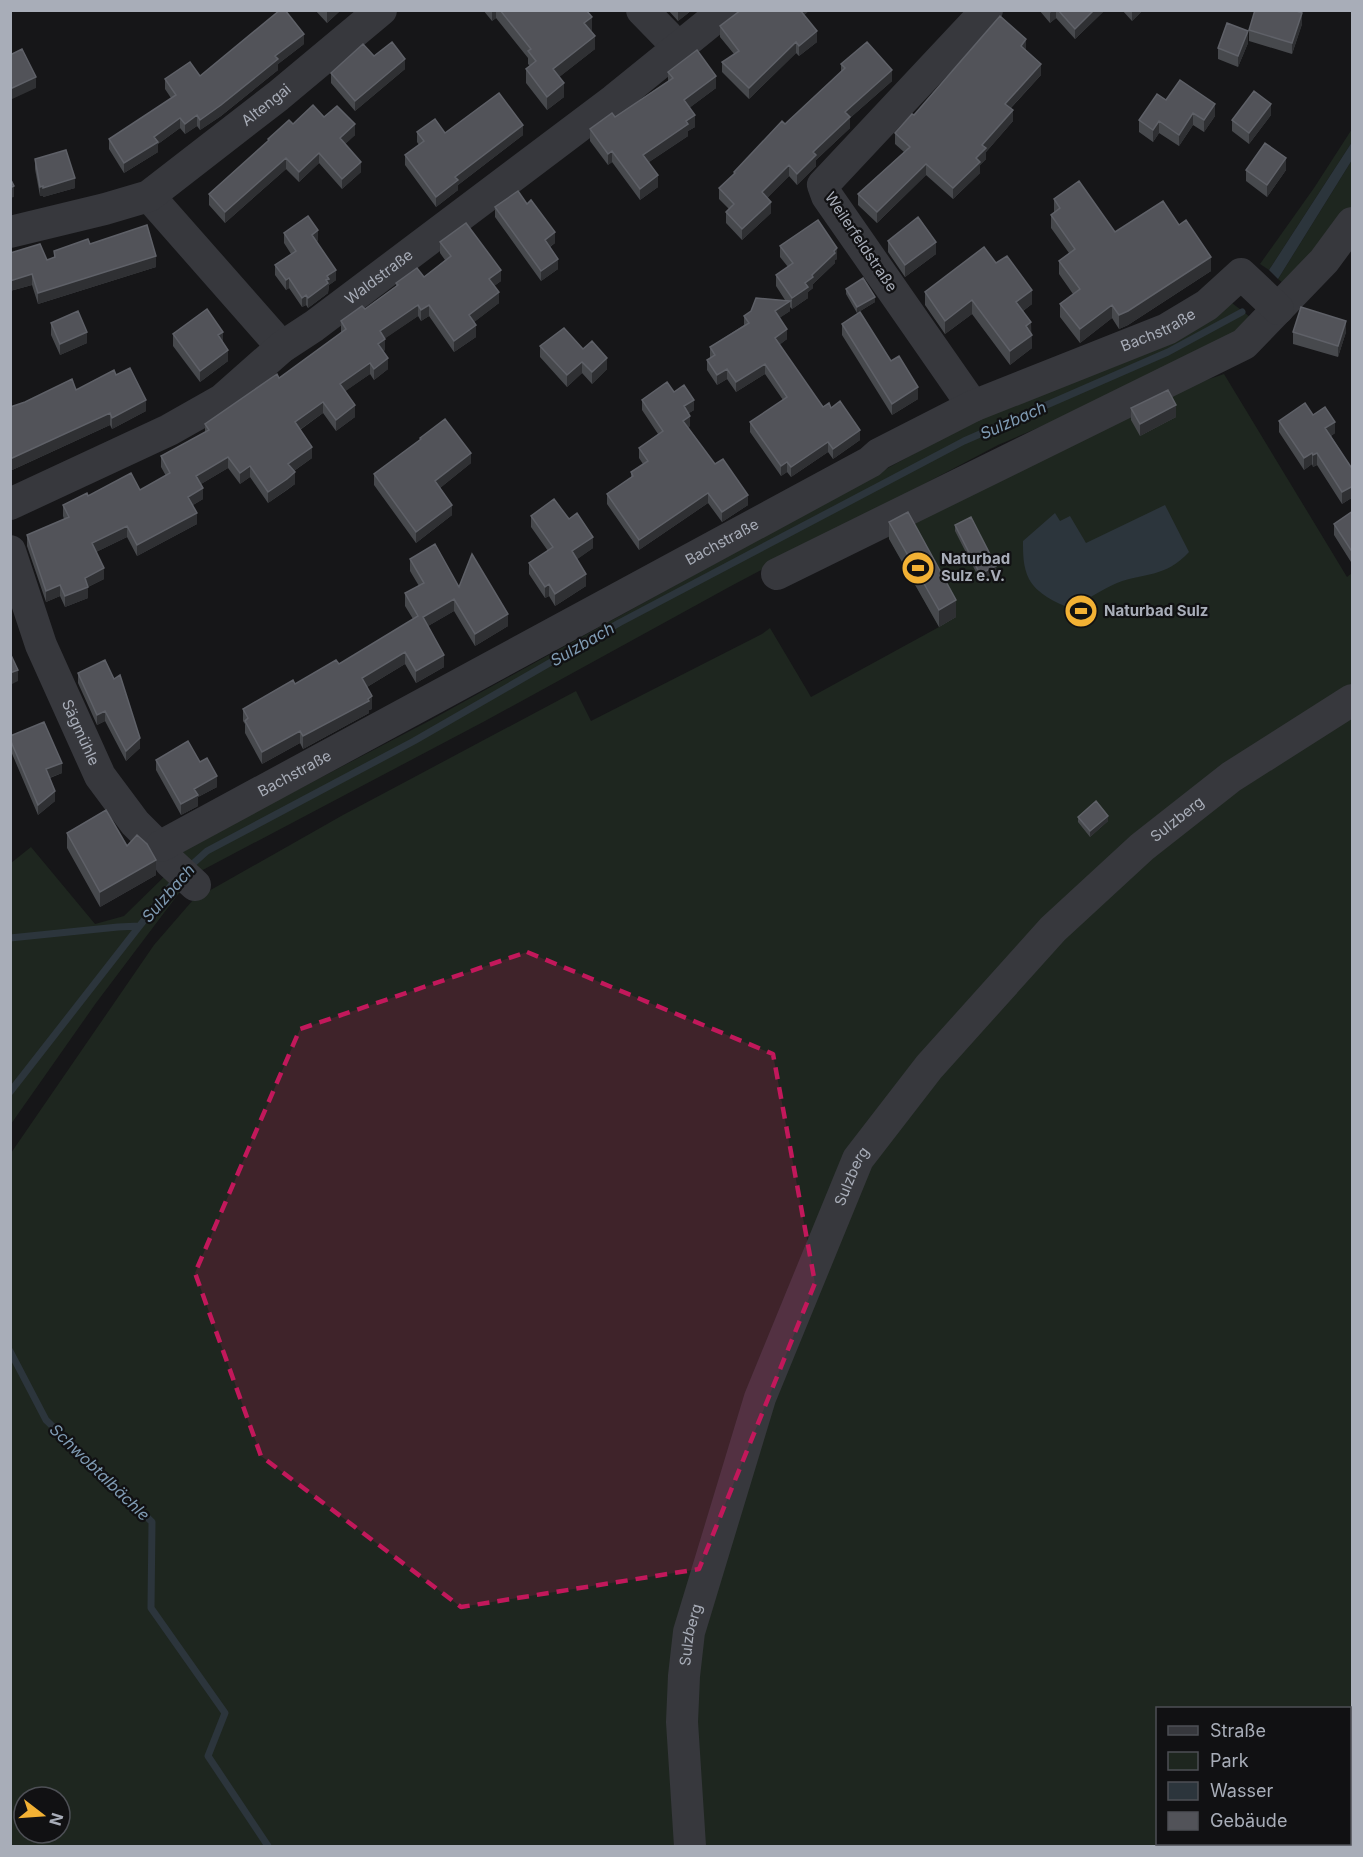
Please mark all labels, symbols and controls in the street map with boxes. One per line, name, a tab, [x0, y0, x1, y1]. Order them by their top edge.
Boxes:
street label: Altengai	[237, 79, 295, 130]
street label: Weilerfeldstraße	[821, 188, 902, 295]
street label: Waldstraße	[341, 245, 416, 308]
street label: Bachstraße	[1118, 304, 1199, 355]
water label: Sulzbach	[977, 396, 1049, 444]
street label: Bachstraße	[682, 514, 762, 569]
place label: Naturbad Sulz e.V.	[941, 549, 1010, 585]
sports icon: Naturbad Sulz e.V.	[900, 550, 936, 586]
sports icon: Naturbad Sulz	[1063, 593, 1099, 629]
place label: Naturbad Sulz	[1104, 601, 1208, 620]
water label: Sulzbach	[546, 618, 618, 670]
street label: Sägmühle	[58, 696, 104, 768]
street label: Bachstraße	[254, 746, 334, 801]
street label: Sulzberg	[1146, 792, 1208, 846]
water label: Sulzbach	[137, 860, 199, 926]
street label: Sulzberg	[830, 1143, 873, 1209]
water label: Schwobtalbächle	[46, 1419, 154, 1525]
street label: Sulzberg	[675, 1601, 706, 1667]
legend	[1156, 1707, 1351, 1845]
text: Straße	[1210, 1720, 1266, 1741]
text: Park	[1210, 1750, 1249, 1771]
text: Wasser	[1210, 1780, 1273, 1801]
north arrow	[12, 1785, 72, 1845]
text: Gebäude	[1210, 1810, 1287, 1831]
text: N	[45, 1811, 68, 1828]

